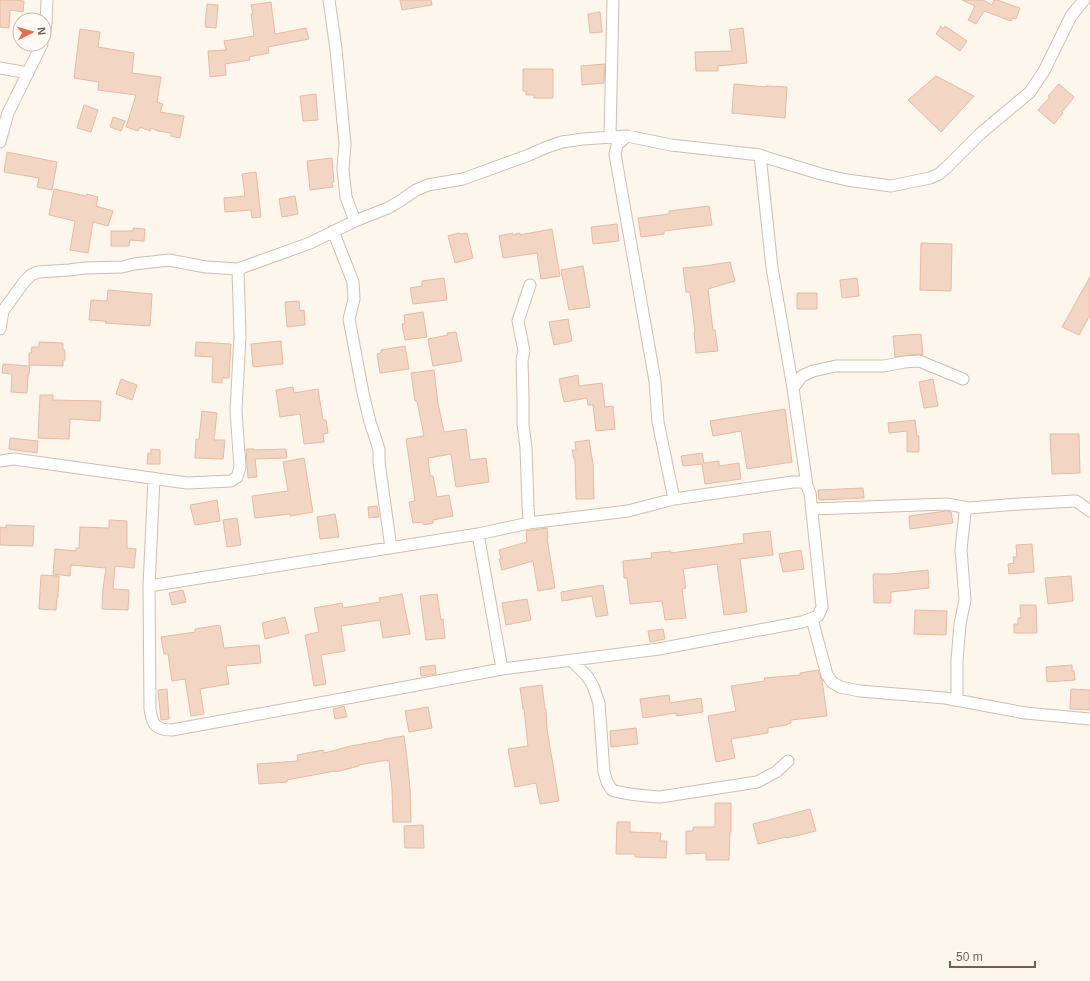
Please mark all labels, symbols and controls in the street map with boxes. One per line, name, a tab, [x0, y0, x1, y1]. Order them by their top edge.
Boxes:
north arrow	[12, 12, 52, 52]
text: N	[36, 26, 48, 36]
scale bar	[950, 943, 1035, 969]
text: 50 m	[956, 950, 983, 964]

